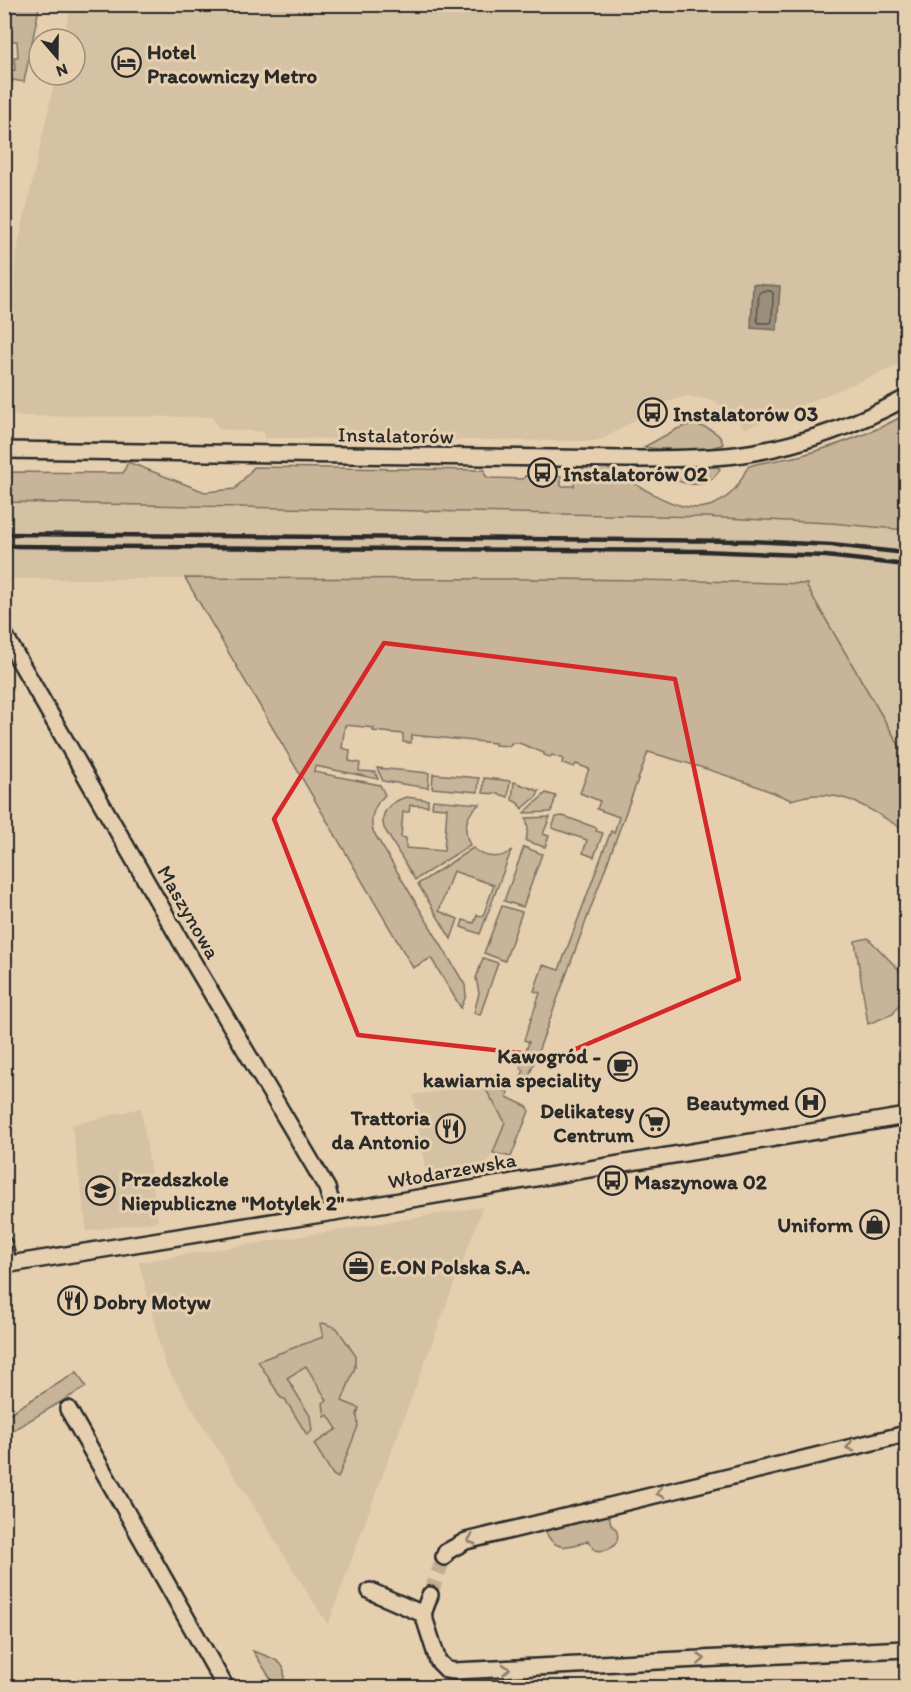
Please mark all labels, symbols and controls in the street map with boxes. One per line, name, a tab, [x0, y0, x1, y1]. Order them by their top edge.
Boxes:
north arrow	[27, 27, 87, 87]
place label: Hotel Pracowniczy Metro	[147, 39, 318, 89]
hotel icon: Hotel Pracowniczy Metro	[110, 47, 142, 79]
text: N	[54, 60, 70, 81]
bus stop icon: Instalatorów 03	[636, 397, 668, 429]
place label: Instalatorów 03	[673, 401, 818, 426]
street label: Instalatorów	[338, 421, 454, 449]
bus stop icon: Instalatorów 02	[526, 457, 558, 489]
place label: Instalatorów 02	[563, 461, 708, 486]
street label: Maszynowa	[152, 861, 226, 963]
place label: Kawogród - kawiarnia speciality	[423, 1043, 602, 1093]
cafe icon: Kawogród - kawiarnia speciality	[606, 1051, 638, 1083]
hospital icon: Beautymed	[794, 1086, 826, 1118]
place label: Beautymed	[686, 1090, 789, 1116]
place label: Delikatesy Centrum	[540, 1098, 634, 1147]
place label: Trattoria da Antonio	[332, 1105, 431, 1154]
supermarket icon: Delikatesy Centrum	[639, 1106, 671, 1138]
restaurant icon: Trattoria da Antonio	[435, 1113, 467, 1145]
street label: Włodarzewska	[386, 1146, 518, 1194]
bus stop icon: Maszynowa 02	[597, 1165, 629, 1197]
place label: Przedszkole Niepubliczne "Motylek 2"	[121, 1166, 345, 1216]
place label: Maszynowa 02	[634, 1169, 767, 1195]
school or university icon: Przedszkole Niepubliczne "Motylek 2"	[84, 1174, 116, 1206]
shop icon: Uniform	[858, 1208, 890, 1240]
place label: Uniform	[777, 1212, 853, 1237]
office icon: E.ON Polska S.A.	[343, 1250, 375, 1282]
place label: E.ON Polska S.A.	[380, 1254, 530, 1279]
restaurant icon: Dobry Motyw	[56, 1285, 88, 1317]
place label: Dobry Motyw	[93, 1289, 212, 1315]
one-way arrow	[845, 1440, 855, 1453]
one-way arrow	[655, 1486, 665, 1499]
one-way arrow	[466, 1533, 477, 1545]
one-way arrow	[696, 1653, 705, 1666]
one-way arrow	[502, 1662, 511, 1675]

